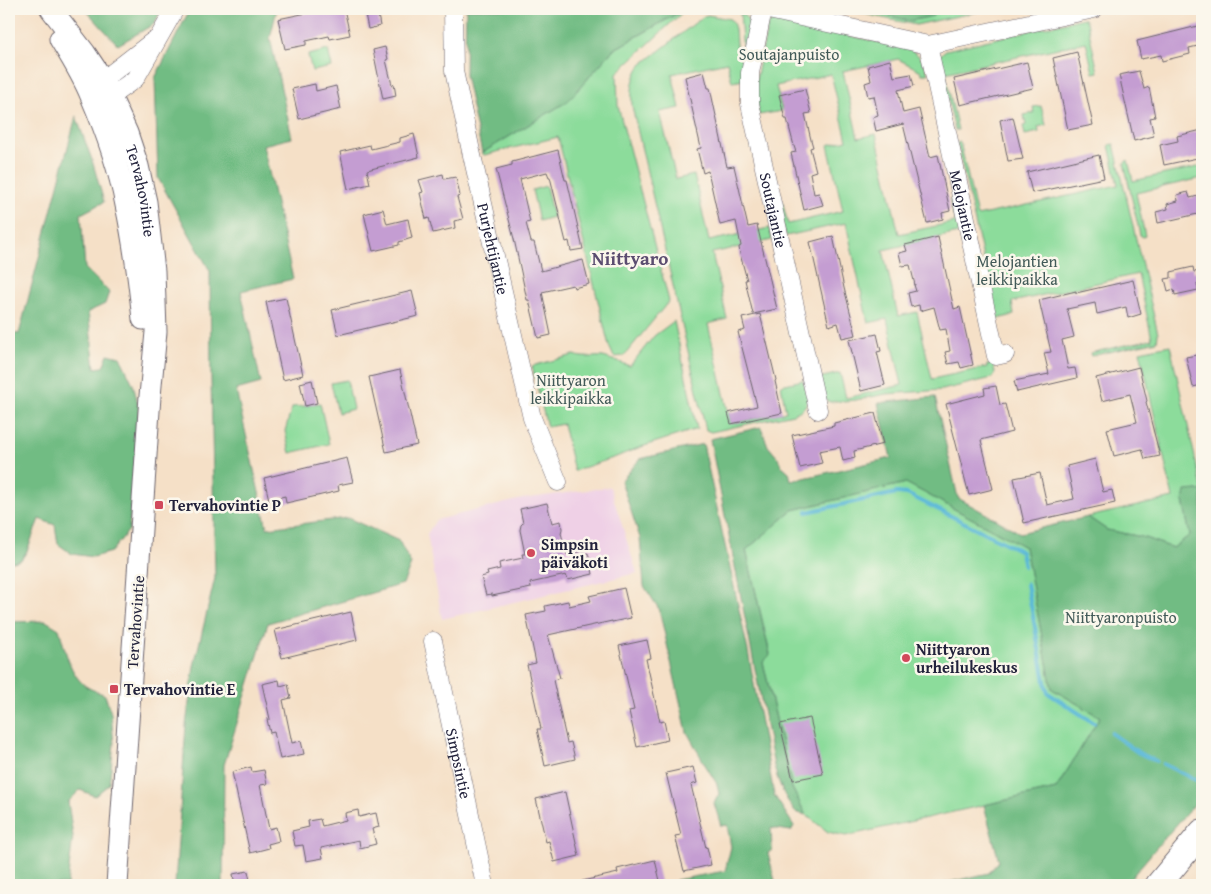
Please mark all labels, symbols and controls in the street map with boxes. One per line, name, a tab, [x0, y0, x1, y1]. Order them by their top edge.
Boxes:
park label: Soutajanpuisto	[739, 42, 839, 66]
street label: Tervahovintie	[120, 141, 162, 238]
street label: Melojantie	[944, 168, 982, 243]
street label: Soutajantie	[754, 170, 794, 250]
street label: Purjehtijantie	[471, 201, 515, 297]
district label: Niittyaro	[592, 244, 668, 272]
park label: Melojantien leikkipaikka	[976, 249, 1058, 291]
park label: Niittyaron leikkipaikka	[530, 368, 612, 410]
place label: Tervahovintie P	[169, 493, 281, 517]
marker: Tervahovintie P	[153, 499, 165, 511]
place label: Simpsin päiväkoti	[541, 532, 608, 574]
marker: Simpsin päiväkoti	[525, 547, 537, 559]
street label: Tervahovintie	[120, 574, 150, 670]
park label: Niittyaronpuisto	[1065, 605, 1177, 629]
place label: Niittyaron urheilukeskus	[916, 637, 1018, 679]
marker: Niittyaron urheilukeskus	[900, 652, 912, 664]
place label: Tervahovintie E	[124, 677, 236, 701]
marker: Tervahovintie E	[108, 683, 120, 695]
street label: Simpsintie	[440, 726, 478, 801]

